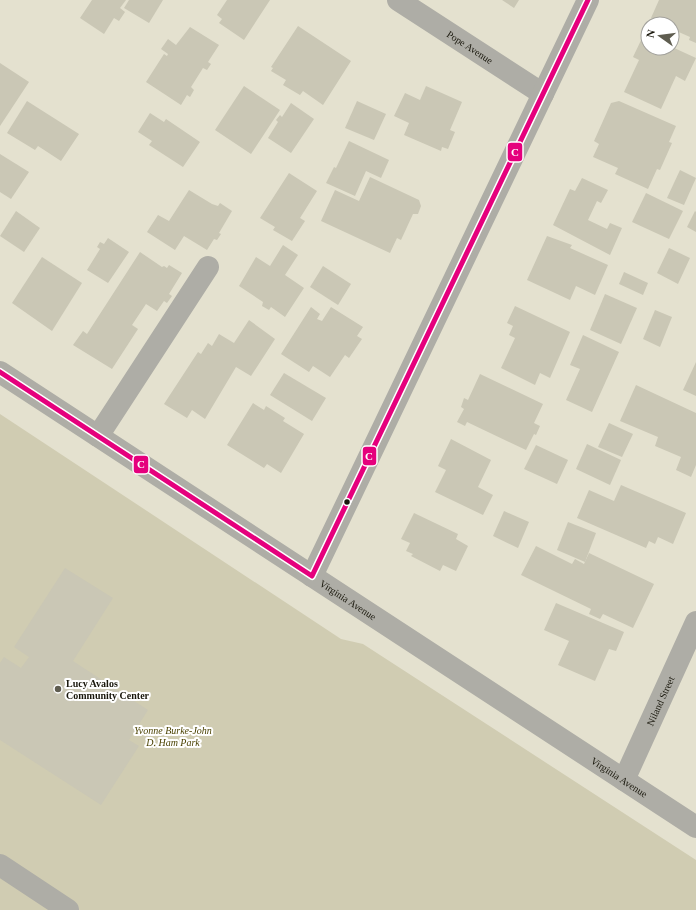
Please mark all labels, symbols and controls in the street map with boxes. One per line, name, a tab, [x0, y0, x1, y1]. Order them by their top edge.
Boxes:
north arrow	[640, 16, 680, 56]
street label: Pope Avenue	[445, 28, 496, 66]
text: N	[644, 28, 657, 39]
line badge: C	[507, 142, 523, 162]
text: C	[511, 146, 519, 158]
line badge: C	[362, 446, 377, 466]
text: C	[365, 450, 373, 462]
line badge: C	[133, 455, 149, 474]
text: C	[137, 458, 145, 470]
unlabelled marker	[342, 497, 352, 507]
street label: Virginia Avenue	[318, 577, 379, 622]
street label: Niland Street	[644, 674, 676, 727]
place label: Lucy Avalos Community Center	[66, 678, 150, 701]
marker: Lucy Avalos Community Center	[53, 684, 63, 694]
park label: Yvonne Burke-John D. Ham Park	[134, 725, 212, 748]
street label: Virginia Avenue	[589, 755, 650, 800]

